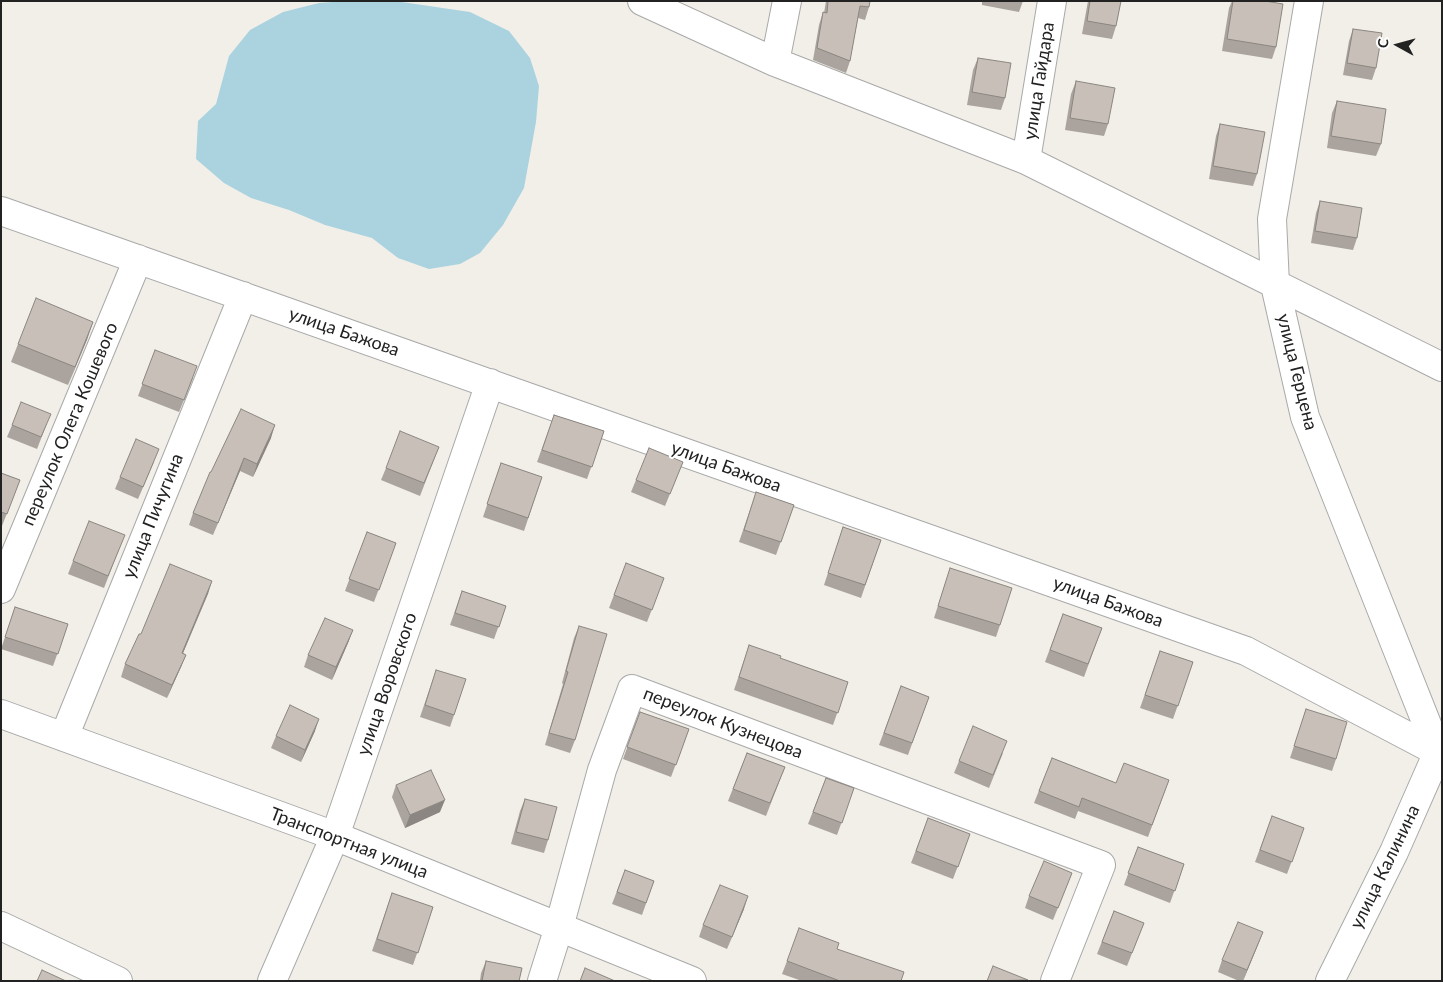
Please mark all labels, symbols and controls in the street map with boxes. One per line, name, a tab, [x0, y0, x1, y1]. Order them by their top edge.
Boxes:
street label: улица Гайдара	[1019, 20, 1059, 142]
north arrow	[1373, 20, 1423, 70]
text: С	[1374, 37, 1392, 49]
street label: улица Бажова	[286, 303, 402, 361]
street label: улица Герцена	[1272, 312, 1322, 432]
street label: переулок Олега Кошевого	[17, 319, 123, 529]
street label: улица Бажова	[668, 437, 784, 497]
street label: улица Пичугина	[118, 450, 188, 582]
street label: улица Бажова	[1050, 572, 1166, 632]
street label: улица Воровского	[352, 610, 422, 758]
street label: переулок Кузнецова	[640, 683, 806, 763]
street label: улица Калинина	[1346, 802, 1424, 932]
street label: Транспортная улица	[267, 803, 431, 883]

